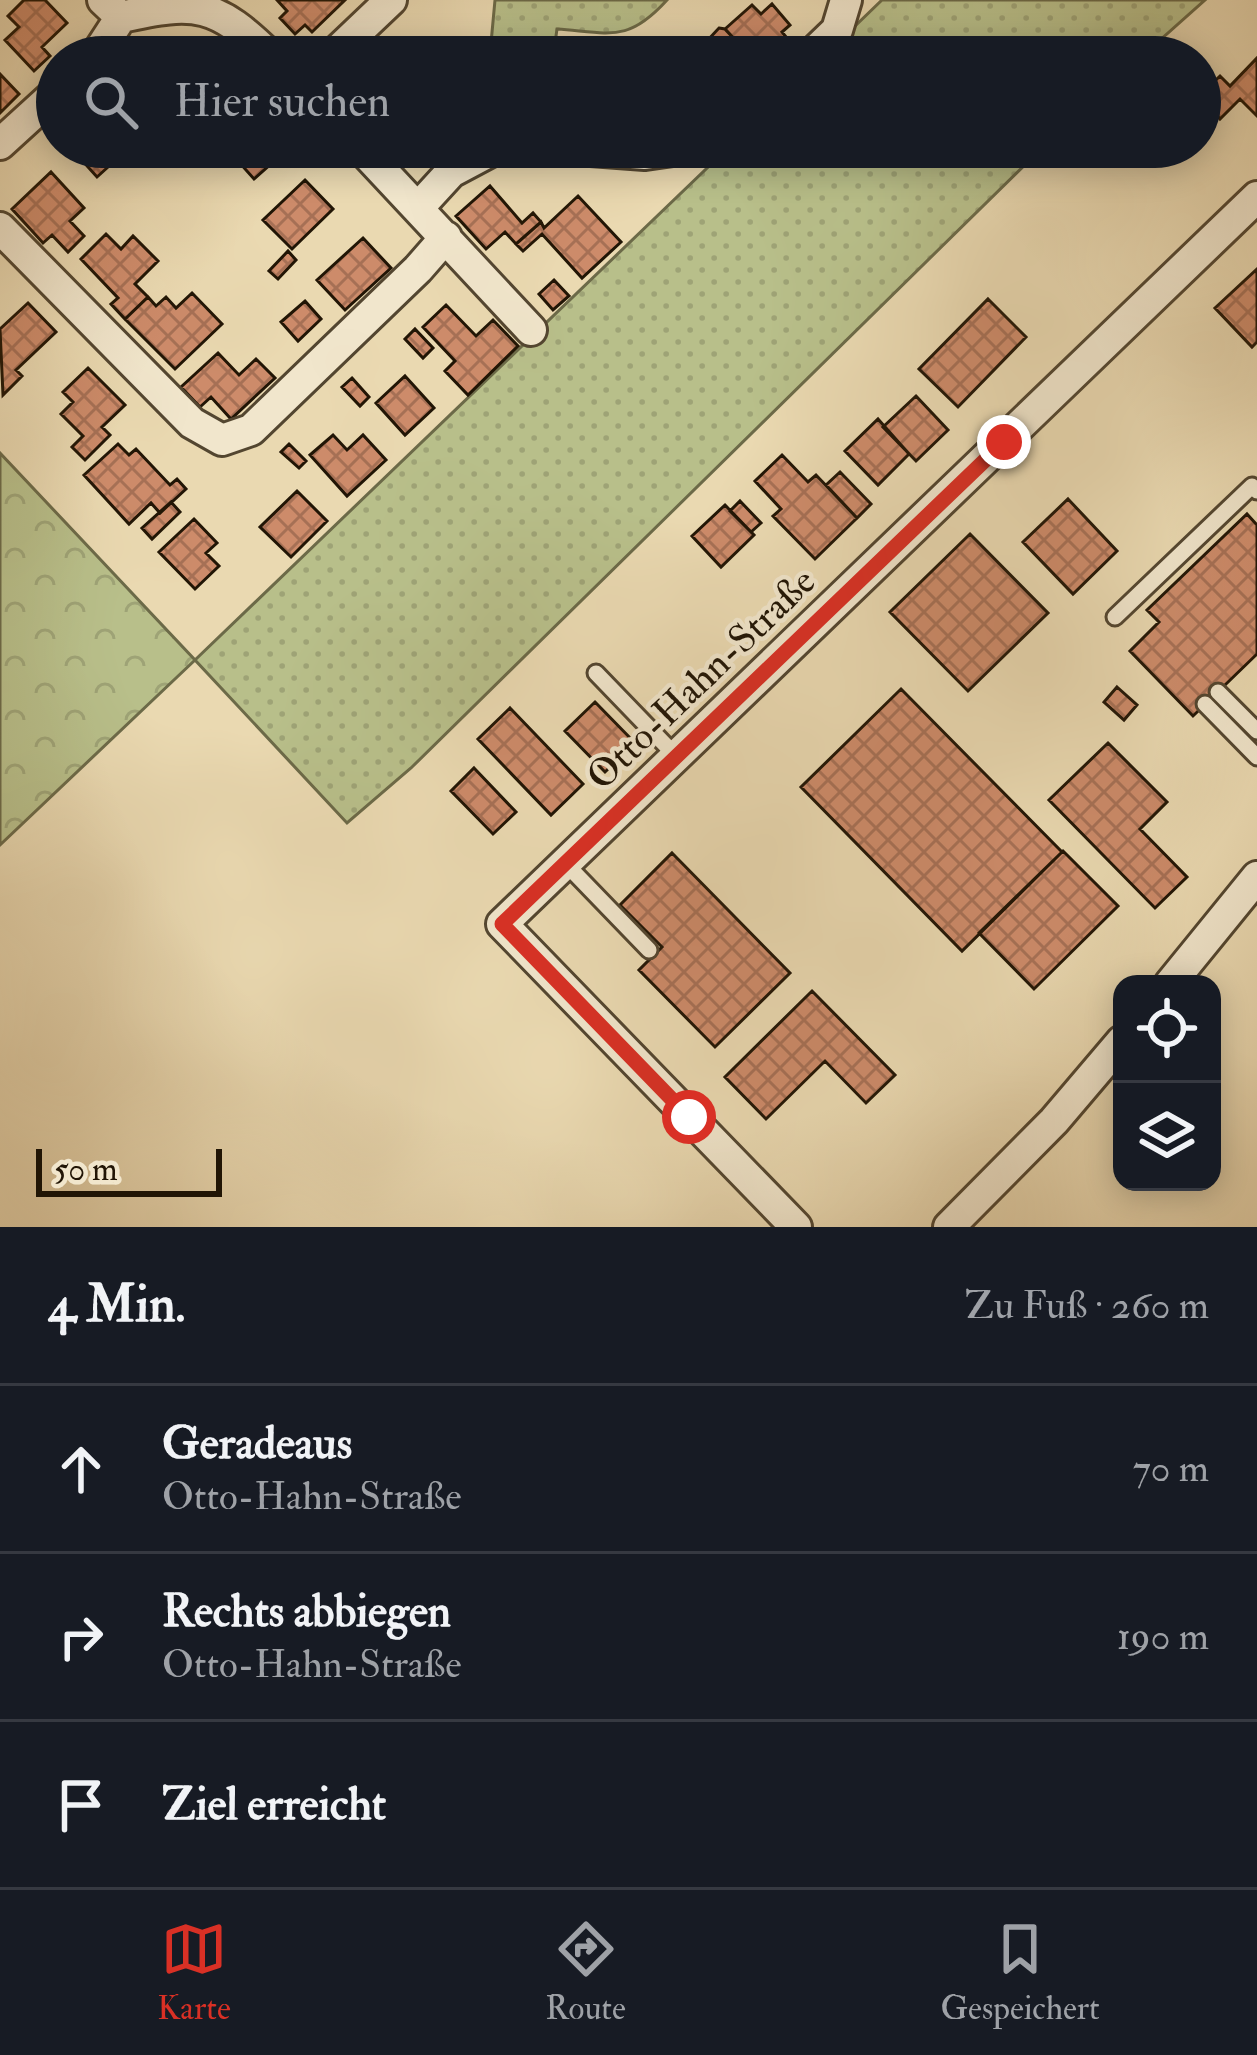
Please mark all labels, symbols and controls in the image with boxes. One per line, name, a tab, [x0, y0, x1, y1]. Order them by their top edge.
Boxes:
search box	[36, 36, 1221, 168]
icon: search	[78, 69, 144, 135]
text: Hier suchen	[174, 74, 390, 130]
route end	[977, 415, 1031, 469]
street label: Otto-Hahn-Straße	[576, 557, 826, 801]
map controls	[1113, 975, 1221, 1191]
button: locate	[1113, 975, 1221, 1083]
button: layers	[1113, 1083, 1221, 1191]
route start	[662, 1090, 716, 1144]
scale bar	[36, 1143, 222, 1196]
text: 50 m	[54, 1149, 118, 1190]
text: 4 Min.	[48, 1273, 185, 1337]
text: Zu Fuß · 260 m	[965, 1281, 1209, 1330]
text: Geradeaus	[162, 1416, 352, 1472]
icon: ahead	[48, 1436, 114, 1502]
text: 70 m	[1133, 1444, 1209, 1493]
text: Otto-Hahn-Straße	[162, 1472, 461, 1521]
text: Rechts abbiegen	[162, 1584, 451, 1640]
icon: right	[48, 1604, 114, 1670]
text: 190 m	[1117, 1612, 1209, 1661]
text: Otto-Hahn-Straße	[162, 1640, 461, 1689]
icon: arrive	[48, 1772, 114, 1838]
text: Ziel erreicht	[162, 1777, 386, 1833]
tab: Karte	[157, 1916, 231, 2029]
tab: Route	[545, 1916, 626, 2029]
tab: Gespeichert	[940, 1916, 1100, 2029]

